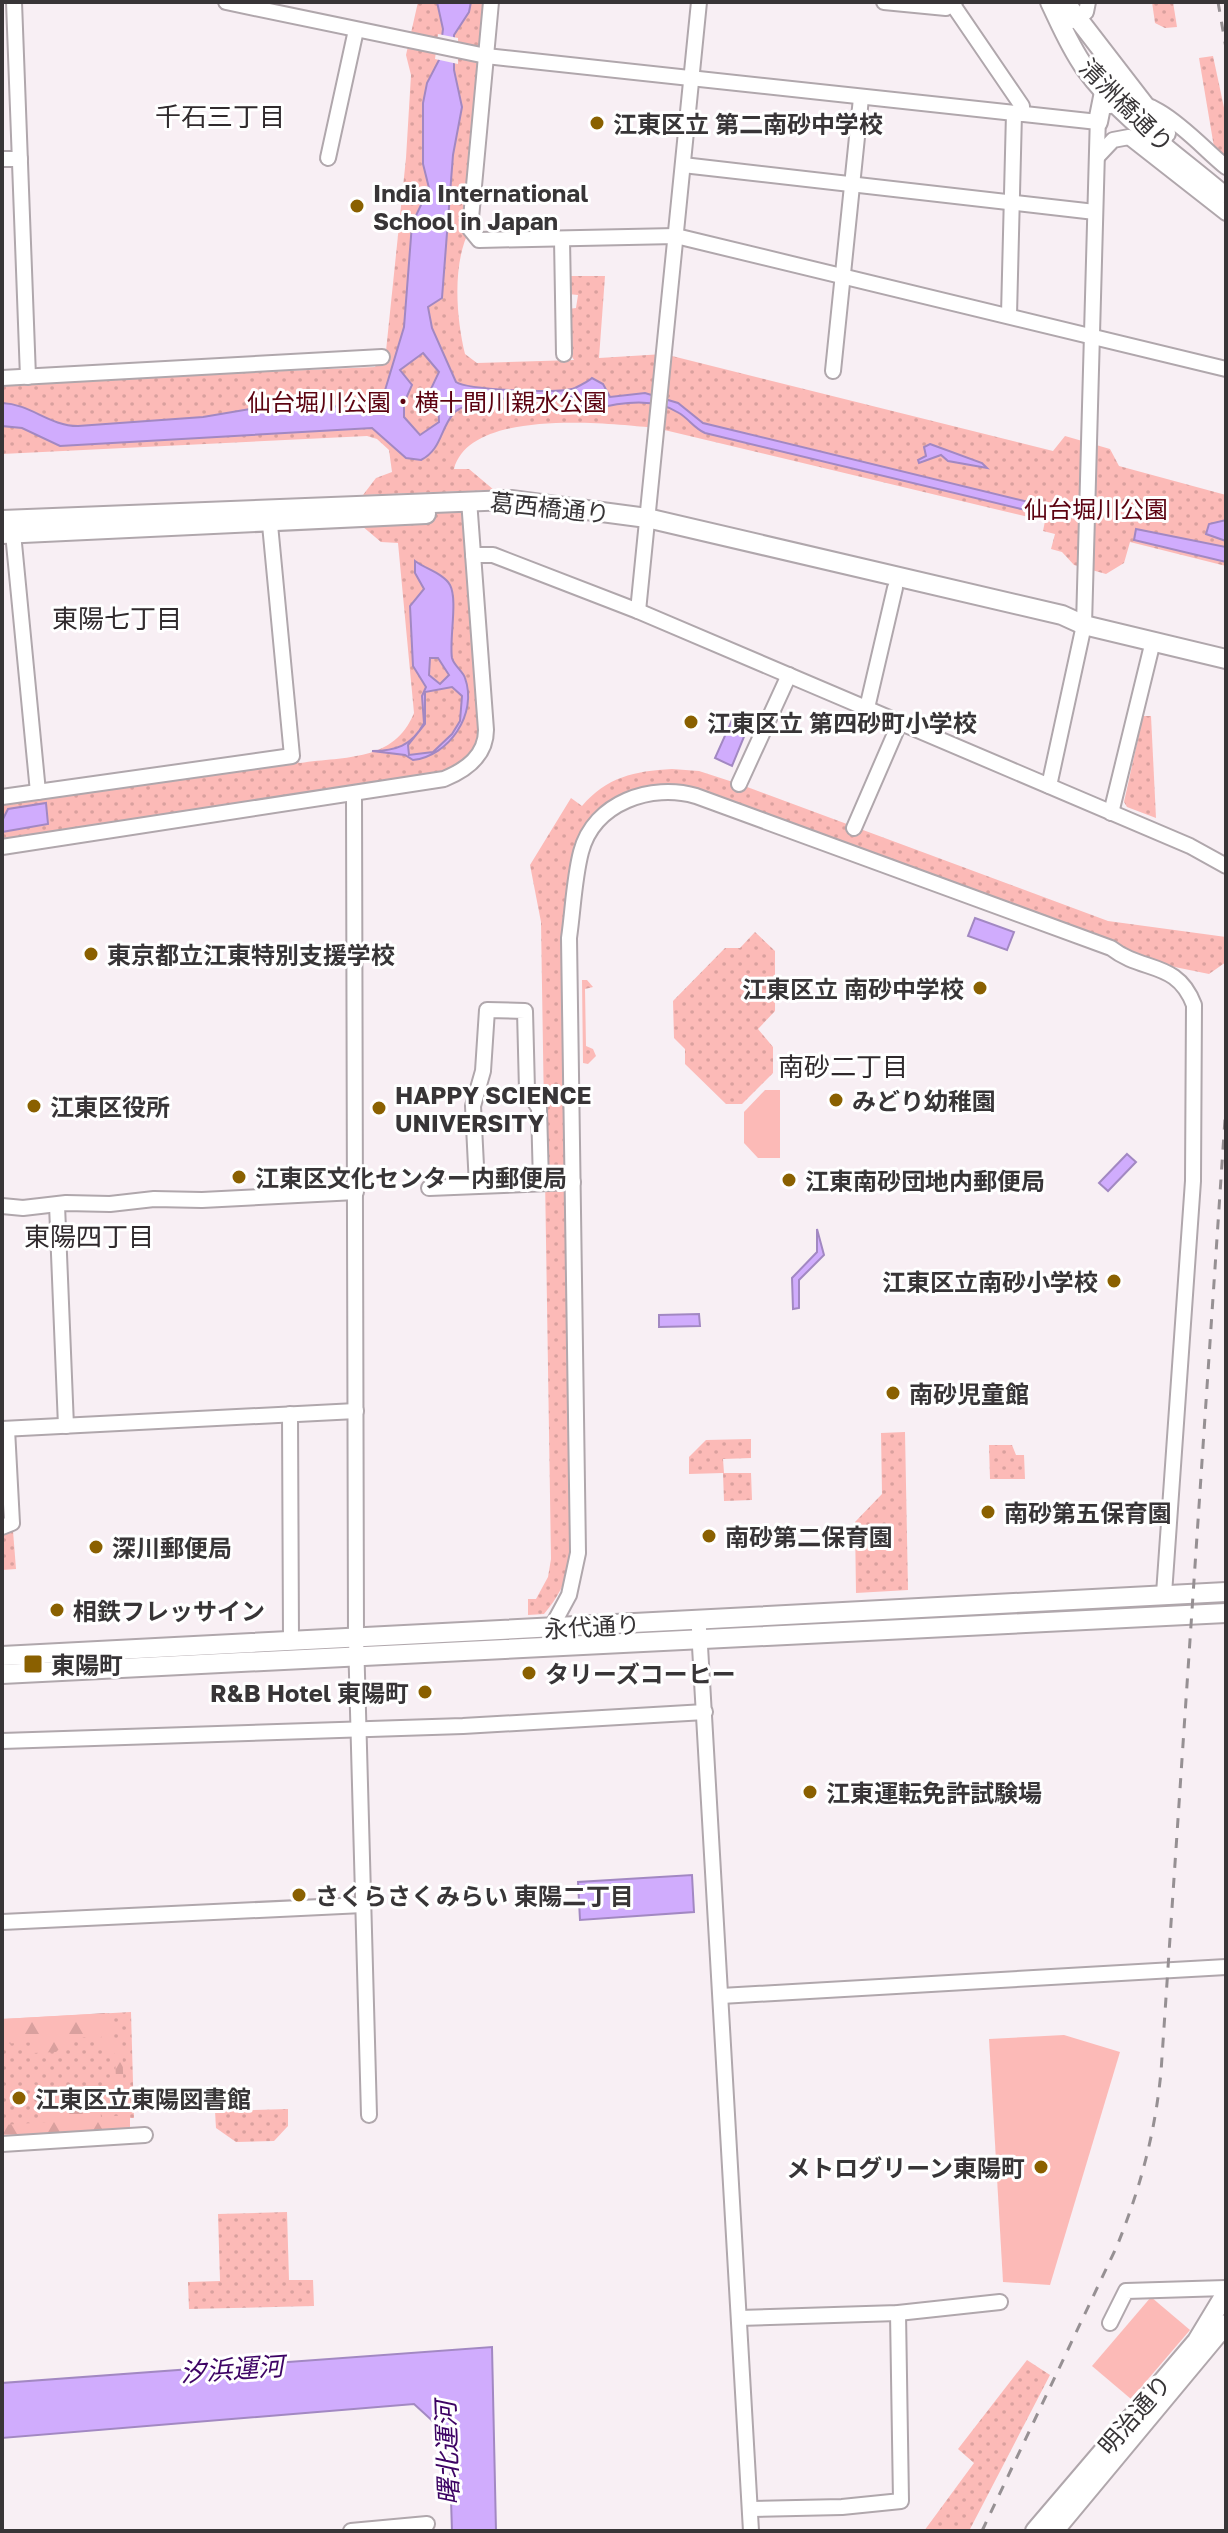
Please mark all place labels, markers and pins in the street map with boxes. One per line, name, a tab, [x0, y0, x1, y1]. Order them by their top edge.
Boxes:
place label: 江東区立 第二南砂中学校	[613, 109, 883, 138]
marker: 江東区立 第二南砂中学校	[588, 114, 606, 132]
place label: India International School in Japan	[373, 178, 588, 235]
marker: India International School in Japan	[348, 197, 366, 215]
place label: 江東区立 第四砂町小学校	[707, 708, 977, 737]
marker: 江東区立 第四砂町小学校	[682, 713, 700, 731]
place label: 東京都立江東特別支援学校	[107, 940, 395, 969]
marker: 東京都立江東特別支援学校	[82, 945, 100, 963]
place label: 江東区立 南砂中学校	[742, 974, 964, 1003]
marker: 江東区立 南砂中学校	[971, 979, 989, 997]
place label: HAPPY SCIENCE UNIVERSITY	[395, 1080, 592, 1137]
place label: みどり幼稚園	[852, 1086, 996, 1115]
marker: みどり幼稚園	[827, 1091, 845, 1109]
place label: 江東区役所	[50, 1092, 170, 1121]
marker: 江東区役所	[25, 1097, 43, 1115]
marker: HAPPY SCIENCE UNIVERSITY	[370, 1099, 388, 1117]
place label: 江東区文化センター内郵便局	[255, 1163, 567, 1192]
place label: 江東南砂団地内郵便局	[805, 1166, 1045, 1195]
marker: 江東区文化センター内郵便局	[230, 1168, 248, 1186]
marker: 江東南砂団地内郵便局	[780, 1171, 798, 1189]
place label: 江東区立南砂小学校	[882, 1267, 1098, 1296]
marker: 江東区立南砂小学校	[1105, 1272, 1123, 1290]
place label: 南砂児童館	[909, 1379, 1029, 1408]
marker: 南砂児童館	[884, 1384, 902, 1402]
place label: 南砂第五保育園	[1004, 1498, 1172, 1527]
marker: 南砂第五保育園	[979, 1503, 997, 1521]
place label: 南砂第二保育園	[725, 1522, 893, 1551]
marker: 南砂第二保育園	[700, 1527, 718, 1545]
place label: 深川郵便局	[112, 1533, 232, 1562]
marker: 深川郵便局	[87, 1538, 105, 1556]
place label: 相鉄フレッサイン	[73, 1596, 265, 1625]
marker: 相鉄フレッサイン	[48, 1601, 66, 1619]
place label: 東陽町	[51, 1650, 123, 1679]
marker: 東陽町	[22, 1653, 44, 1675]
place label: タリーズコーヒー	[545, 1659, 736, 1688]
marker: タリーズコーヒー	[520, 1664, 538, 1682]
place label: R&B Hotel 東陽町	[210, 1678, 409, 1707]
marker: R&B Hotel 東陽町	[416, 1683, 434, 1701]
place label: 江東運転免許試験場	[826, 1778, 1042, 1807]
marker: 江東運転免許試験場	[801, 1783, 819, 1801]
place label: さくらさくみらい 東陽二丁目	[315, 1881, 634, 1910]
marker: さくらさくみらい 東陽二丁目	[290, 1886, 308, 1904]
place label: 江東区立東陽図書館	[35, 2084, 251, 2113]
marker: 江東区立東陽図書館	[10, 2089, 28, 2107]
place label: メトログリーン東陽町	[786, 2153, 1025, 2182]
marker: メトログリーン東陽町	[1032, 2158, 1050, 2176]

